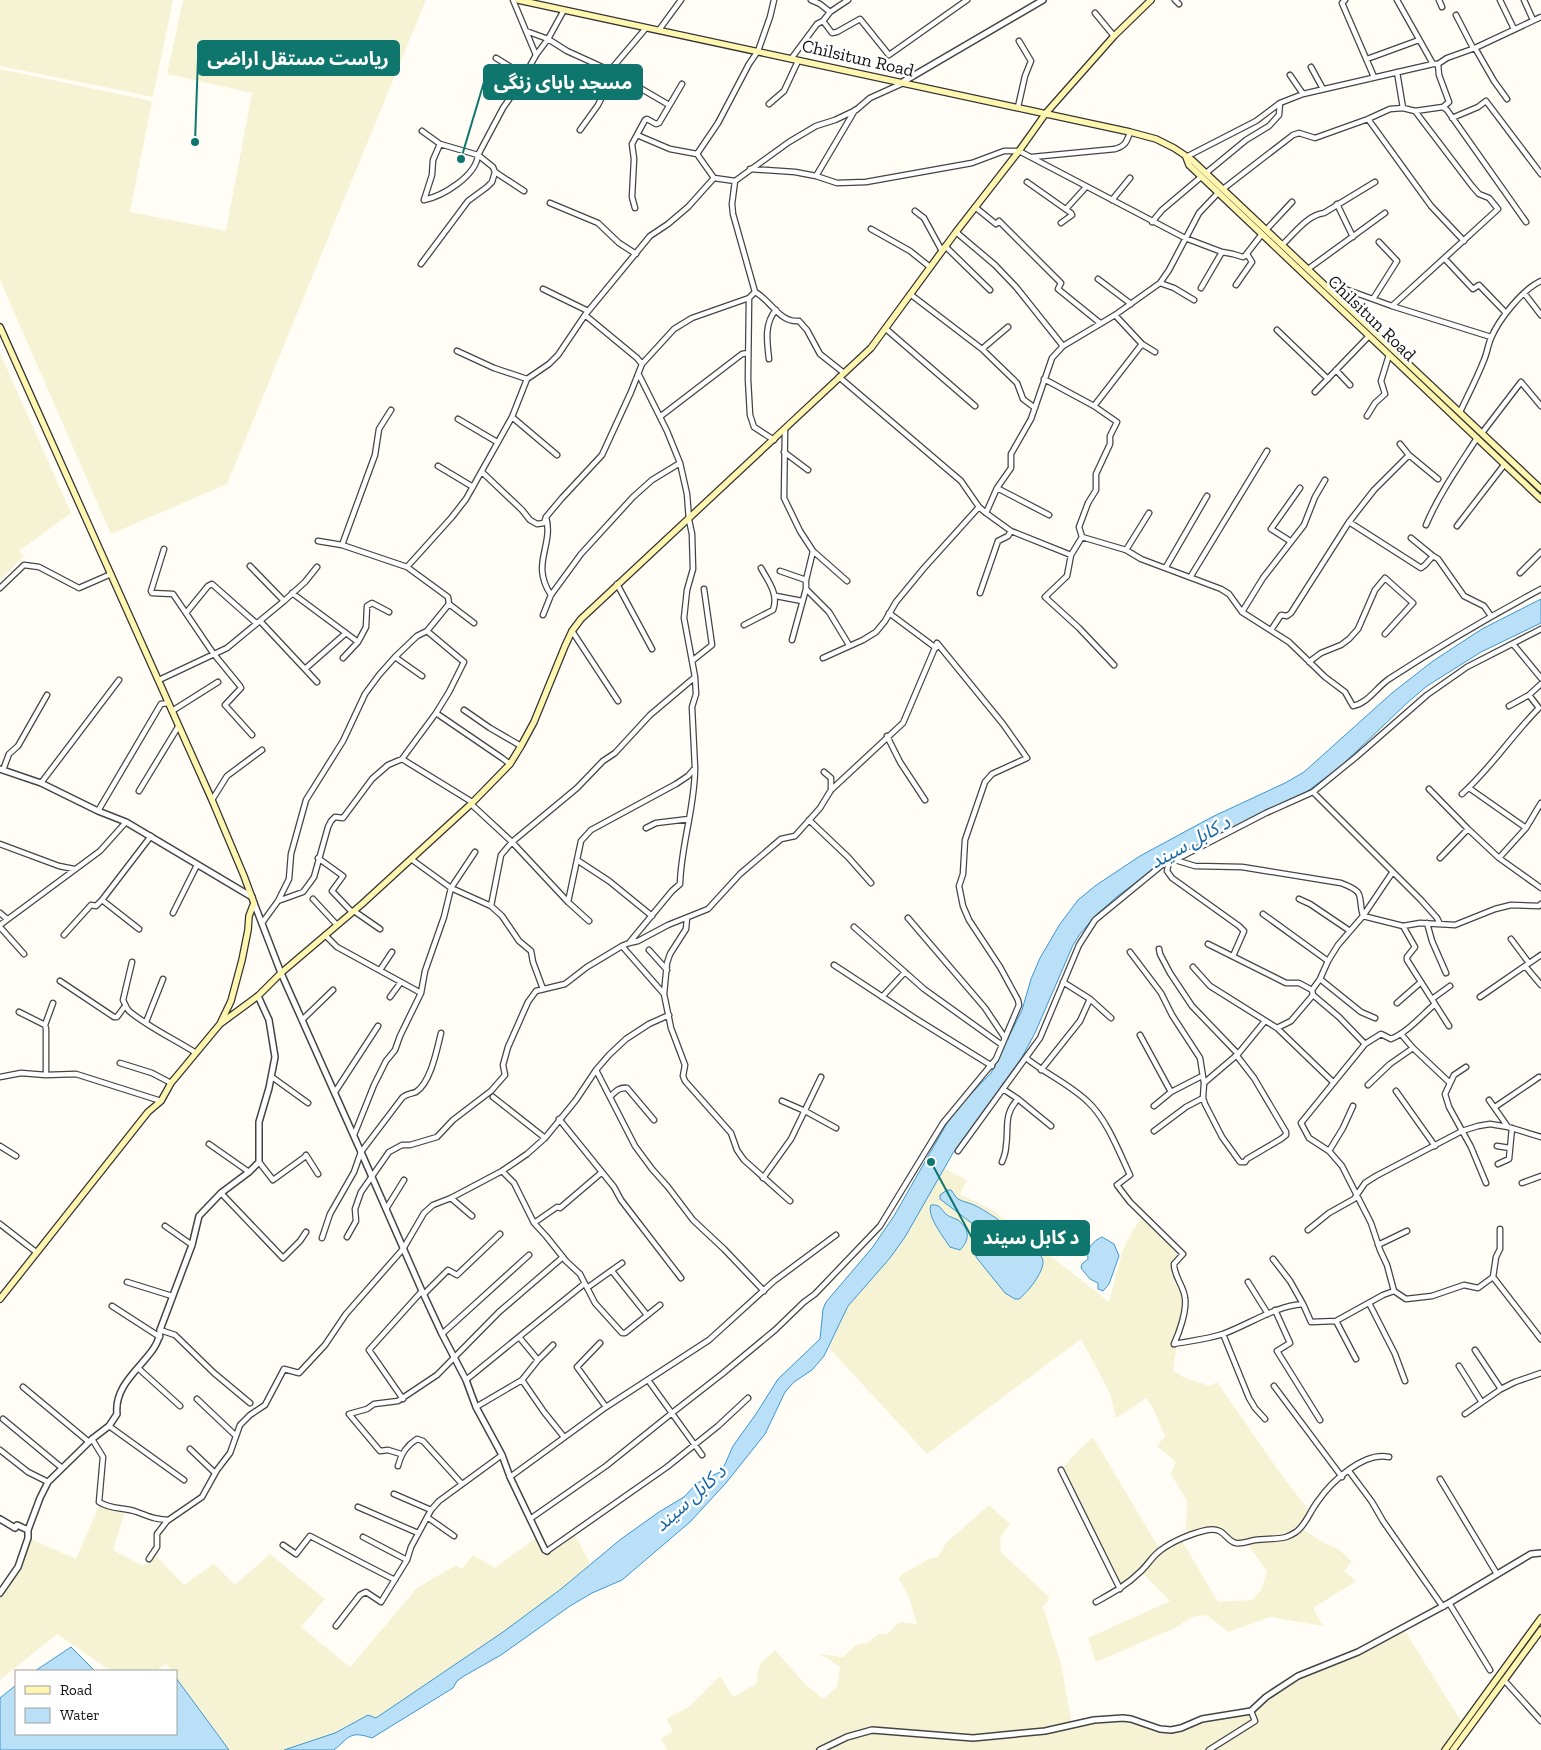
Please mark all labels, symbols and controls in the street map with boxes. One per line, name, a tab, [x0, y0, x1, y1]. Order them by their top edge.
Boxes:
street label: Chilsitun Road	[800, 34, 916, 82]
callout: ریاست مستقل اراضی	[198, 41, 399, 75]
text: ریاست مستقل اراضی	[207, 47, 389, 70]
callout: مسجد بابای زنگی	[484, 65, 642, 99]
text: مسجد بابای زنگی	[494, 71, 632, 94]
street label: Chilsitun Road	[1323, 270, 1421, 366]
water label: د کابل سيند	[1146, 810, 1235, 873]
callout: د کابل سيند	[972, 1221, 1089, 1255]
text: د کابل سيند	[983, 1226, 1079, 1249]
water label: د کابل سيند	[649, 1459, 731, 1536]
legend	[15, 1670, 178, 1735]
text: Road	[60, 1681, 93, 1699]
text: Water	[60, 1706, 100, 1724]

